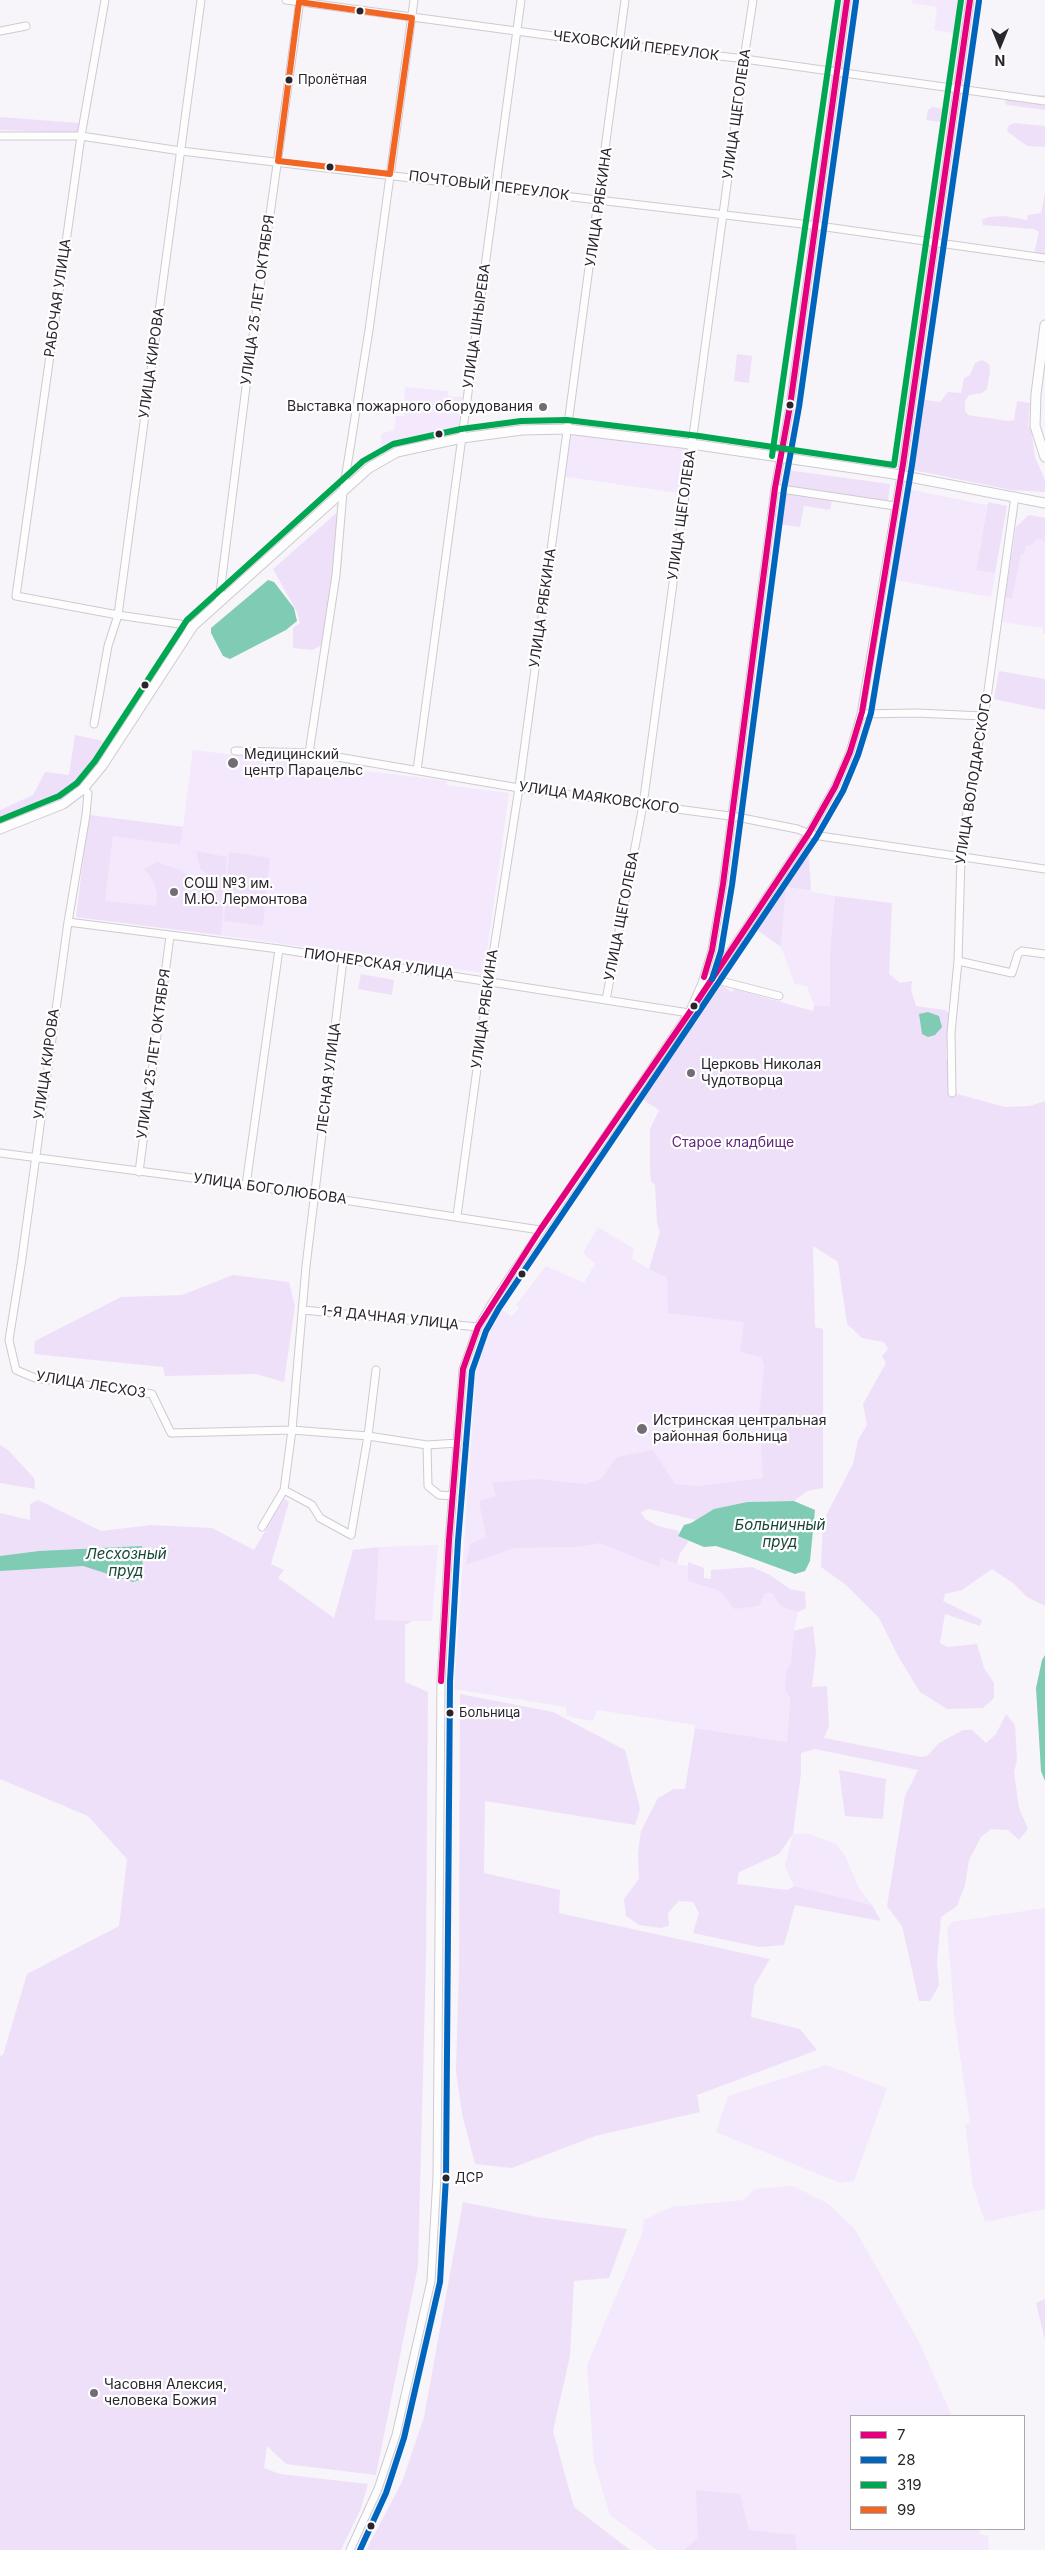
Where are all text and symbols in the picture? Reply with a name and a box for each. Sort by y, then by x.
unlabelled marker [355,6,365,16]
north arrow [975,20,1025,70]
street label: ЧЕХОВСКИЙ ПЕРЕУЛОК [552,27,720,65]
street label: УЛИЦА ЩЕГОЛЕВА [720,48,754,180]
text: N [995,52,1005,69]
place label: Пролётная [298,72,367,88]
marker: Пролётная [284,75,294,85]
street label: УЛИЦА РЯБКИНА [582,146,616,268]
unlabelled marker [325,162,335,172]
street label: ПОЧТОВЫЙ ПЕРЕУЛОК [408,168,570,204]
street label: УЛИЦА 25 ЛЕТ ОКТЯБРЯ [238,214,278,386]
street label: РАБОЧАЯ УЛИЦА [41,238,75,358]
street label: УЛИЦА ШНЫРЕВА [460,263,494,389]
street label: УЛИЦА КИРОВА [136,306,168,420]
place label: Выставка пожарного оборудования [287,399,533,415]
unlabelled marker [785,400,795,410]
marker: Выставка пожарного оборудования [537,401,549,413]
unlabelled marker [434,429,444,439]
street label: УЛИЦА ЩЕГОЛЕВА [665,449,699,581]
street label: УЛИЦА РЯБКИНА [526,547,560,669]
unlabelled marker [140,680,150,690]
street label: УЛИЦА ВОЛОДАРСКОГО [952,692,996,866]
place label: Медицинский центр Парацельс [244,747,363,780]
marker: Медицинский центр Парацельс [226,756,240,770]
street label: УЛИЦА МАЯКОВСКОГО [518,778,680,818]
street label: УЛИЦА ЩЕГОЛЕВА [601,850,643,982]
place label: СОШ №3 им. М.Ю. Лермонтова [184,876,307,909]
marker: СОШ №3 им. М.Ю. Лермонтова [168,886,180,898]
street label: ПИОНЕРСКАЯ УЛИЦА [303,945,455,983]
street label: УЛИЦА РЯБКИНА [468,948,502,1070]
street label: УЛИЦА 25 ЛЕТ ОКТЯБРЯ [134,968,174,1140]
unlabelled marker [689,1001,699,1011]
street label: УЛИЦА КИРОВА [31,1007,63,1121]
street label: ЛЕСНАЯ УЛИЦА [314,1022,344,1134]
place label: Церковь Николая Чудотворца [701,1057,821,1090]
marker: Церковь Николая Чудотворца [685,1067,697,1079]
park label: Старое кладбище [672,1135,794,1151]
street label: УЛИЦА БОГОЛЮБОВА [192,1170,348,1208]
unlabelled marker [517,1269,527,1279]
street label: 1-Я ДАЧНАЯ УЛИЦА [320,1302,460,1334]
street label: УЛИЦА ЛЕСХОЗ [35,1368,147,1402]
place label: Истринская центральная районная больница [653,1413,826,1445]
marker: Истринская центральная районная больница [635,1422,649,1436]
water label: Больничный пруд [735,1516,825,1551]
water label: Лесхозный пруд [85,1545,167,1580]
place label: Больница [459,1705,520,1721]
marker: Больница [445,1708,455,1718]
place label: ДСР [455,2170,483,2186]
marker: ДСР [441,2173,451,2183]
place label: Часовня Алексия, человека Божия [104,2377,227,2410]
marker: Часовня Алексия, человека Божия [88,2387,100,2399]
legend [850,2415,1025,2530]
text: 7 [897,2425,906,2444]
text: 28 [897,2450,915,2469]
text: 319 [897,2475,922,2494]
text: 99 [897,2500,916,2519]
unlabelled marker [366,2521,376,2531]

